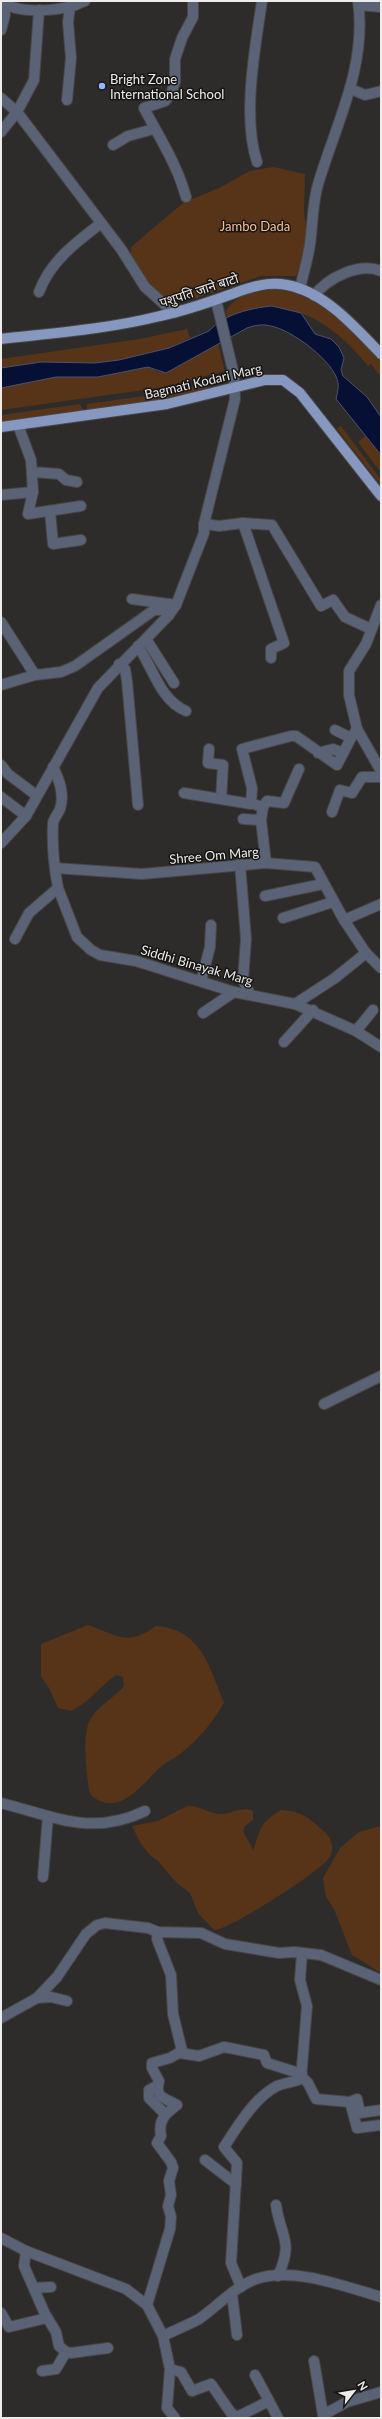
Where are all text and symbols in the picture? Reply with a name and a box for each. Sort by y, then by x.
place label: Bright Zone International School [110,71,224,102]
marker: Bright Zone International School [97,81,107,91]
park label: Jambo Dada [220,218,290,234]
street label: पशुपति जाने बाटो [158,270,241,311]
street label: Bagmati Kodari Marg [143,360,263,402]
street label: Shree Om Marg [169,843,260,867]
street label: Siddhi Binayak Marg [139,941,255,989]
north arrow [334,2371,374,2411]
text: N [355,2379,371,2393]

